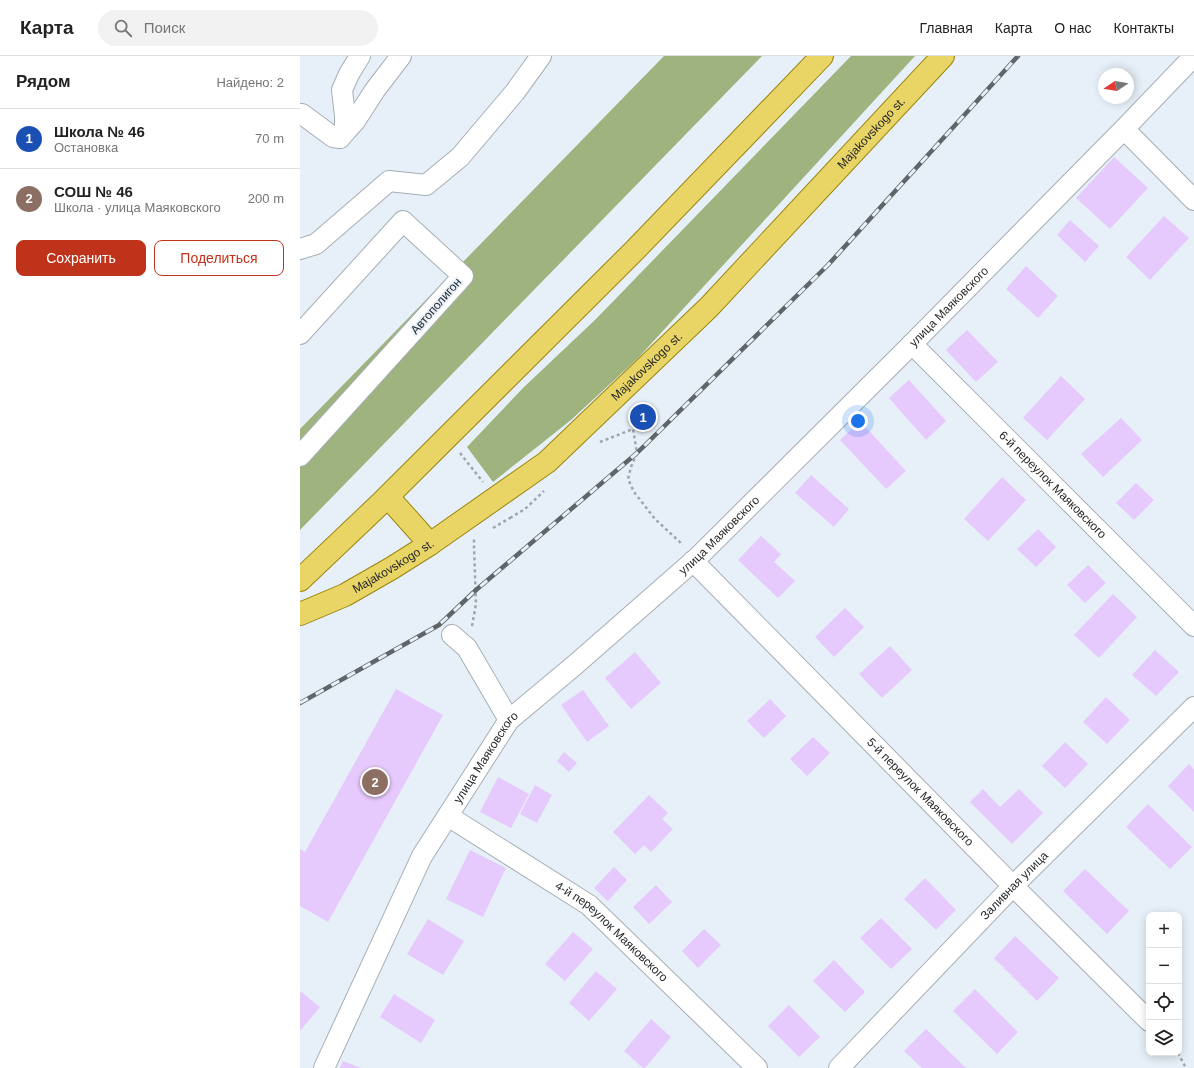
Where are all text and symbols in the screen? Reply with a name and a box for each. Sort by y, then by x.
search box [98,10,378,46]
text: Карта [20,17,74,38]
icon: search [112,17,134,39]
text: Поиск [144,19,185,36]
text: Главная [919,20,973,36]
text: Карта [995,20,1032,36]
text: О нас [1054,20,1092,36]
text: Контакты [1114,20,1174,36]
north arrow [1098,68,1134,104]
text: Рядом [16,72,71,91]
text: Найдено: 2 [216,75,284,90]
street label: Majakovskogo st. [834,94,908,172]
text: Школа № 46 [54,123,145,140]
text: 1 [25,131,33,146]
text: 70 m [255,131,284,146]
text: Остановка [54,140,118,155]
text: СОШ № 46 [54,183,133,200]
text: 2 [25,191,33,206]
text: 200 m [248,191,284,206]
text: Школа · улица Маяковского [54,200,221,215]
button: Сохранить [16,240,146,276]
button: Поделиться [154,240,284,276]
street label: улица Маяковского [906,263,992,350]
street label: Автополигон [408,275,464,337]
street label: Majakovskogo st. [608,329,685,404]
pin: 1 [630,402,656,432]
your location [848,411,868,431]
street label: 6-й переулок Маяковского [996,428,1109,541]
street label: улица Маяковского [676,493,763,578]
street label: Majakovskogo st. [350,536,437,596]
street label: улица Маяковского [451,708,521,806]
street label: 5-й переулок Маяковского [864,735,977,849]
pin: 2 [362,767,388,797]
street label: Заливная улица [978,848,1051,923]
street label: 4-й переулок Маяковского [553,878,671,985]
map controls [1146,912,1182,1056]
button: + [1146,912,1182,948]
button: − [1146,948,1182,984]
button: locate [1146,984,1182,1020]
button: layers [1146,1020,1182,1056]

